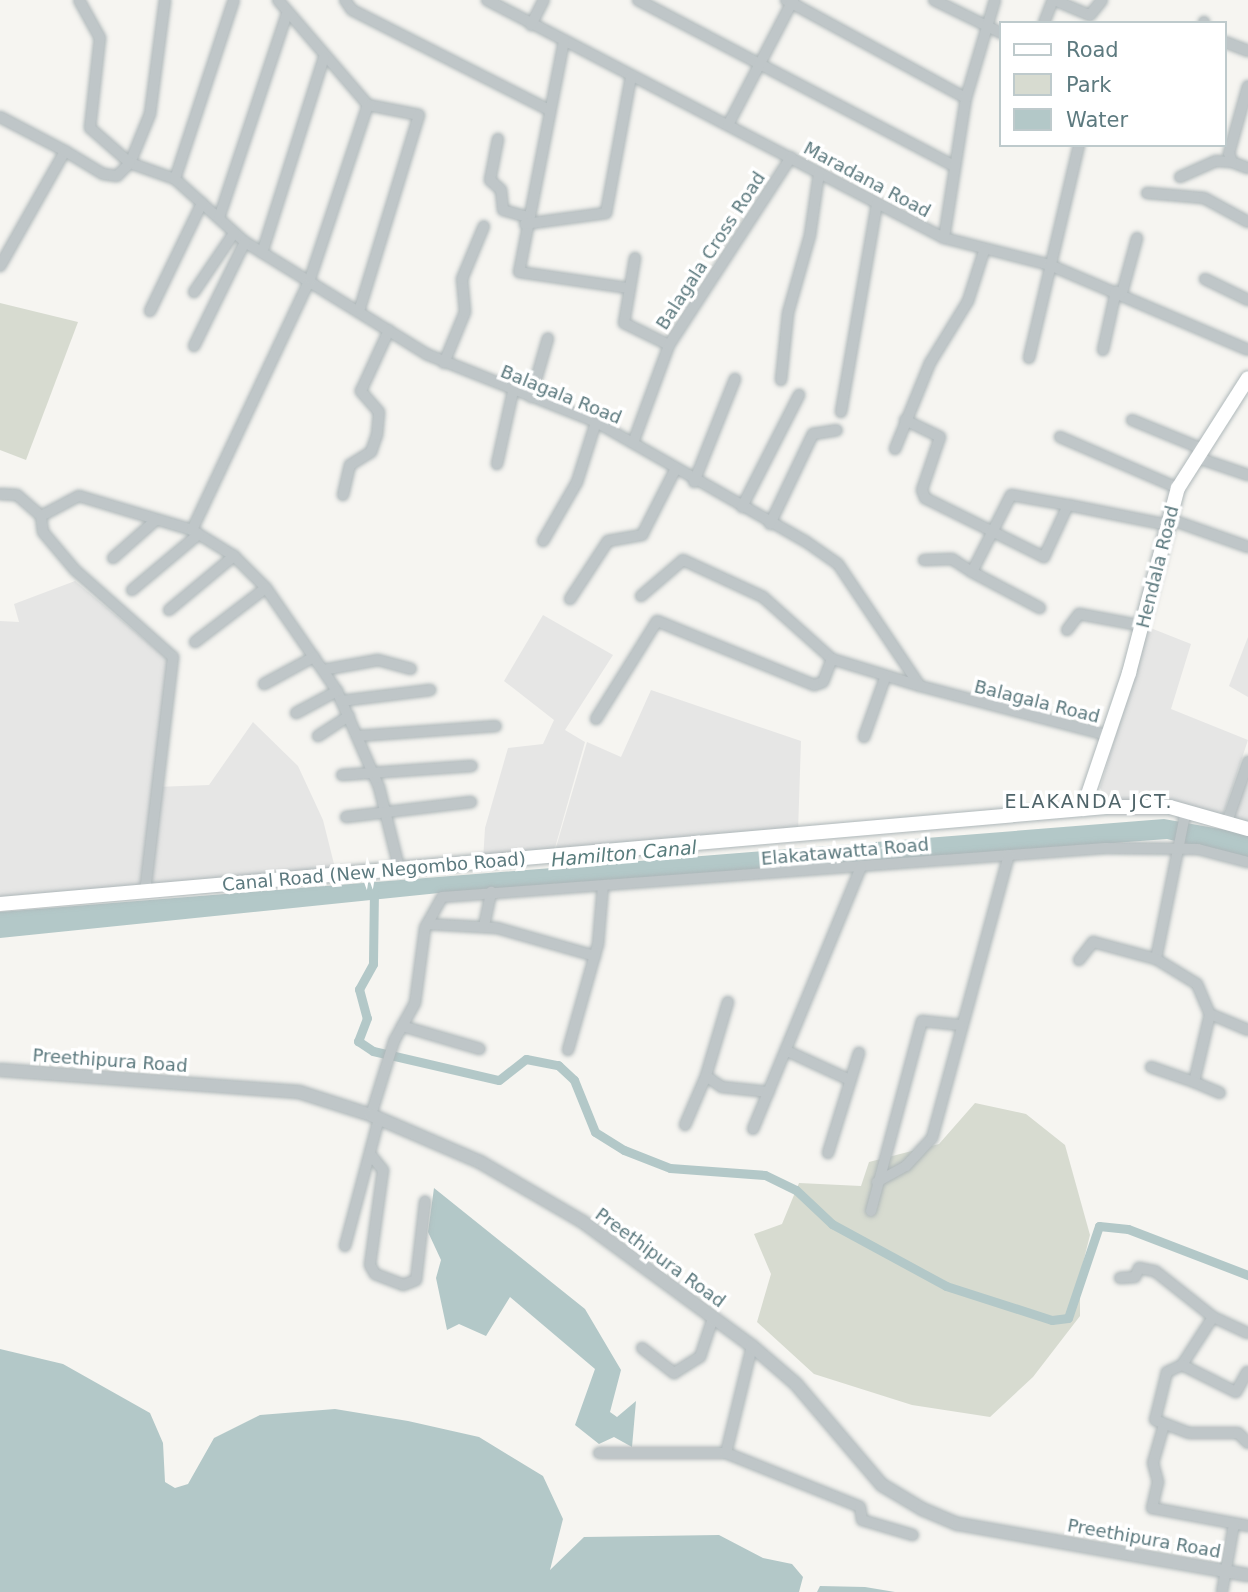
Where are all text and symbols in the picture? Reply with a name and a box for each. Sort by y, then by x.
legend [1000,21,1227,147]
text: Road [1066,38,1119,62]
text: Park [1066,73,1111,97]
text: Water [1066,108,1128,132]
street label: Maradana Road [800,137,934,223]
street label: Balagala Cross Road [652,168,770,334]
street label: Balagala Road [497,361,625,429]
street label: Hendala Road [1132,504,1184,630]
street label: Balagala Road [972,676,1102,728]
district label: ELAKANDA JCT. [1006,791,1172,813]
street label: Elakatawatta Road [760,834,930,870]
water label: Hamilton Canal [550,836,698,872]
street label: Canal Road (New Negombo Road) [221,848,527,896]
street label: Preethipura Road [32,1045,188,1077]
street label: Preethipura Road [591,1204,729,1312]
street label: Preethipura Road [1066,1515,1222,1563]

